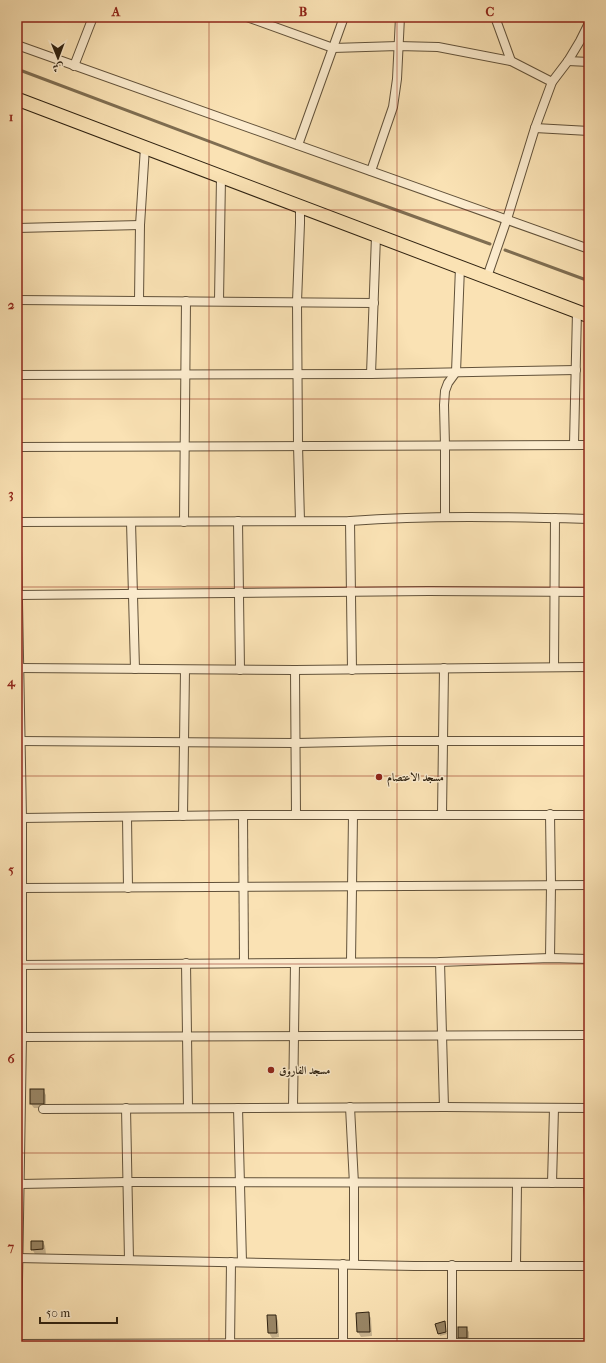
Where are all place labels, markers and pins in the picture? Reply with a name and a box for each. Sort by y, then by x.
place label: مسجد الاعتصام [387,771,444,787]
marker: مسجد الاعتصام [374,772,384,782]
place label: مسجد الفاروق [279,1064,330,1078]
marker: مسجد الفاروق [266,1065,276,1075]

